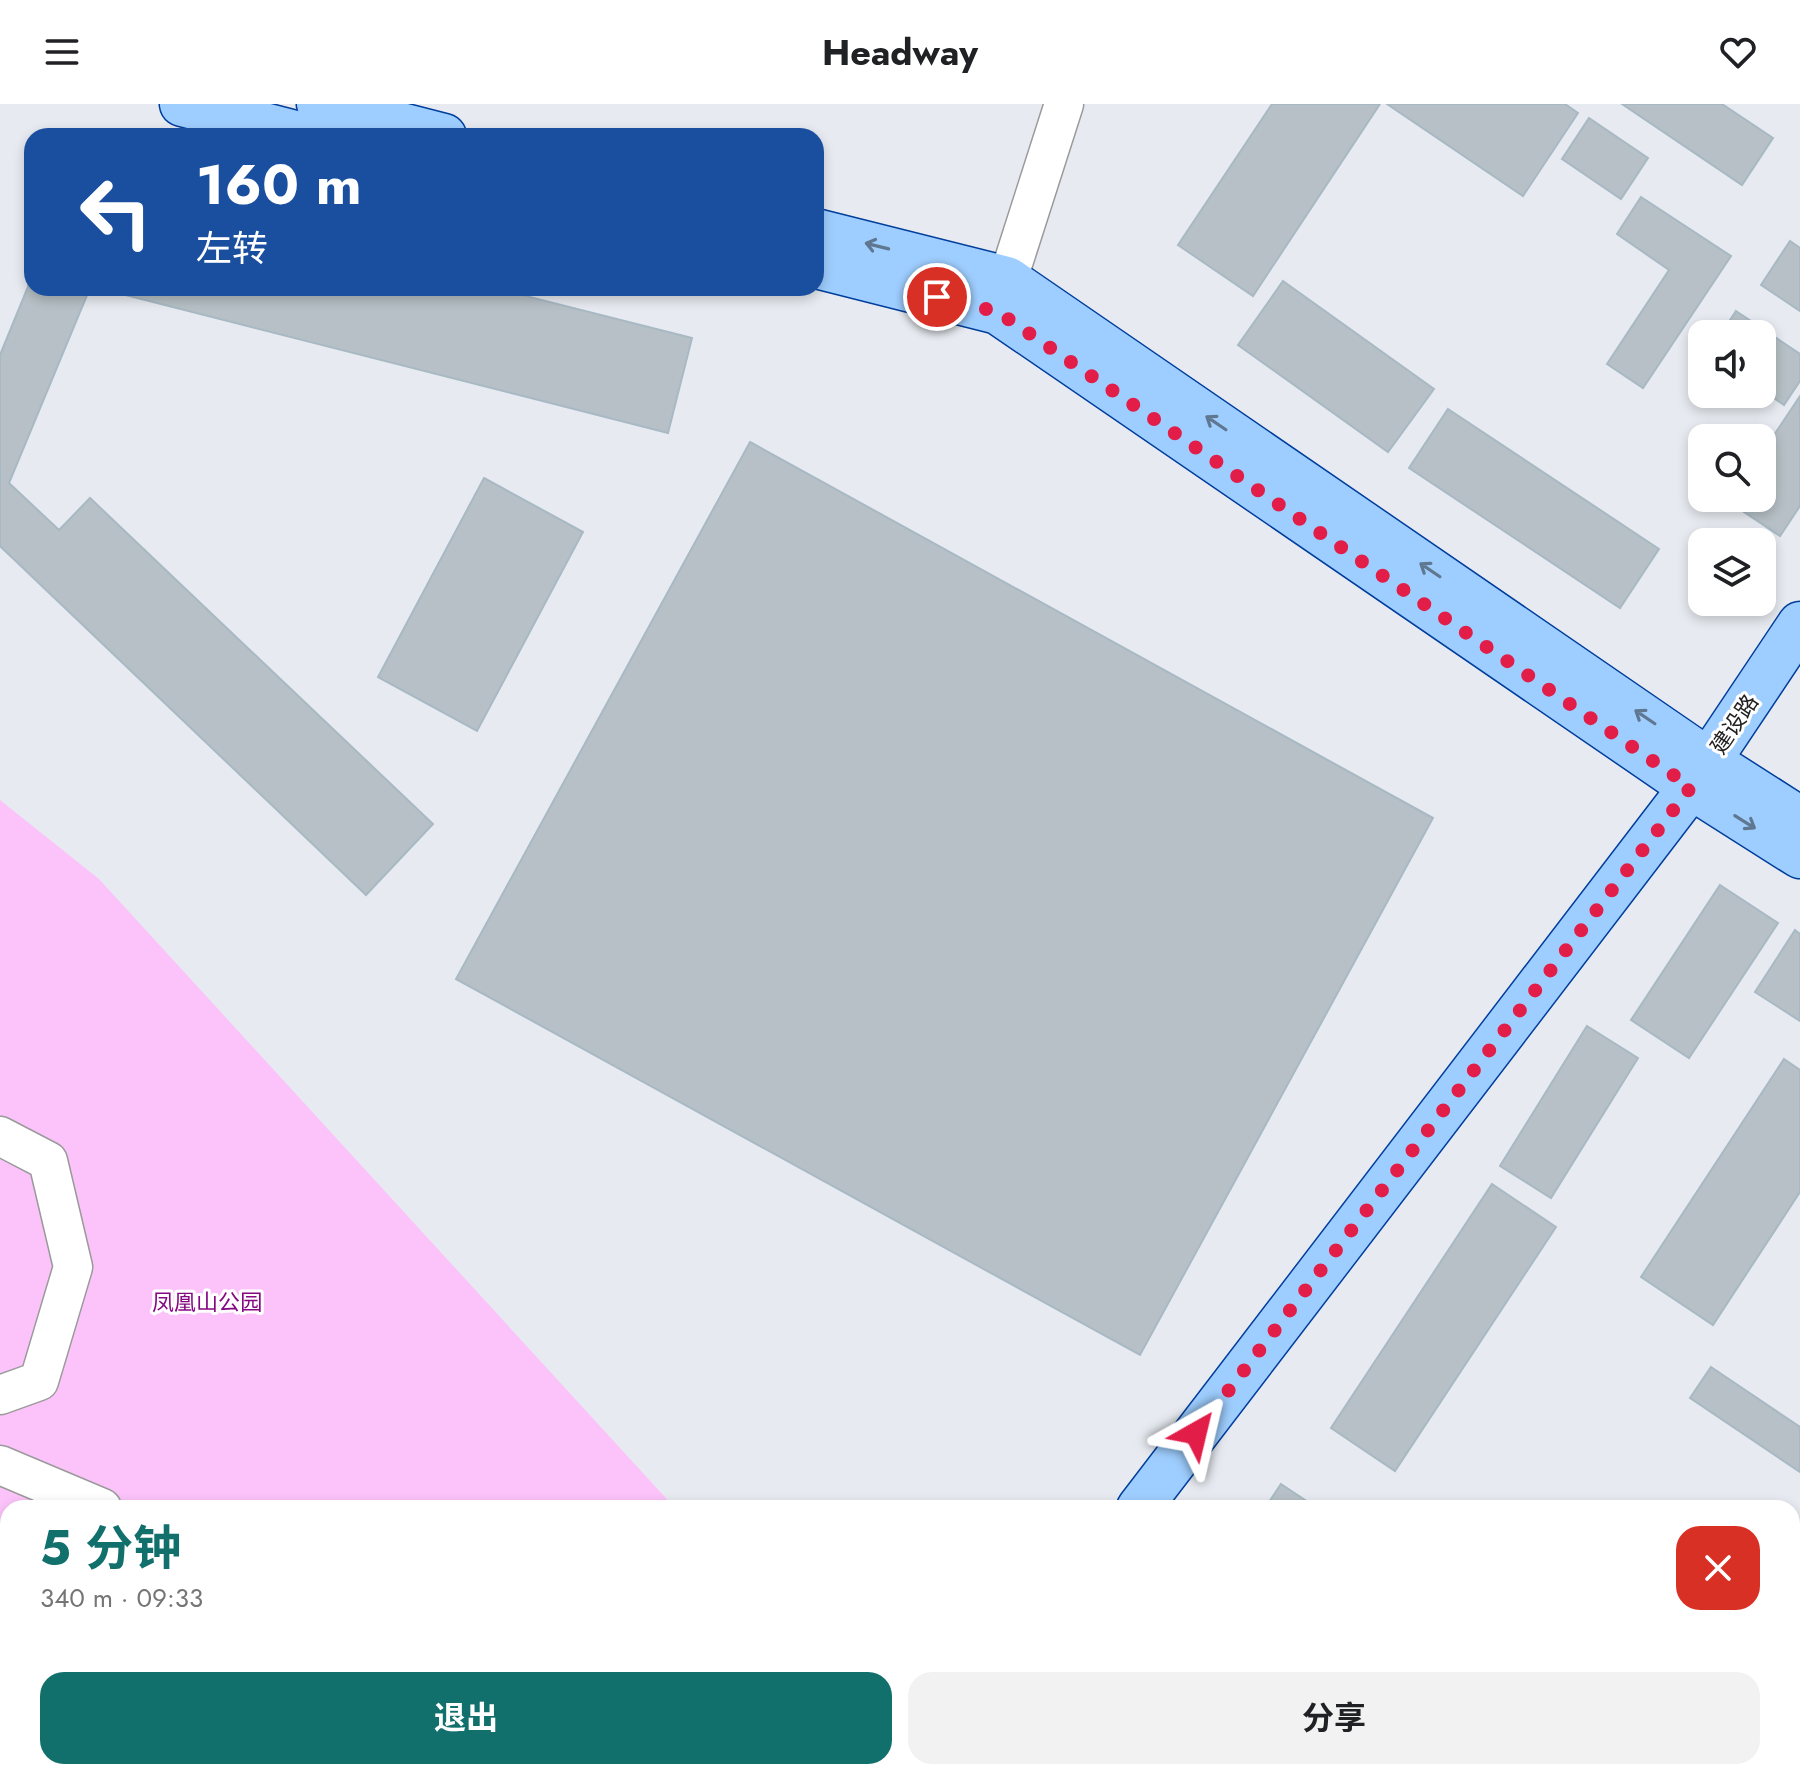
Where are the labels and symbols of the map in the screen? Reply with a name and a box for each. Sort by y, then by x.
one-way arrow [864,238,890,253]
pin [903,263,971,331]
one-way arrow [1205,415,1227,431]
one-way arrow [1420,562,1442,578]
street label: 建设路 [1702,688,1766,760]
one-way arrow [1634,709,1656,725]
one-way arrow [1734,813,1756,830]
park label: 凤凰山公园 [152,1286,262,1318]
position arrow [1154,1391,1238,1475]

